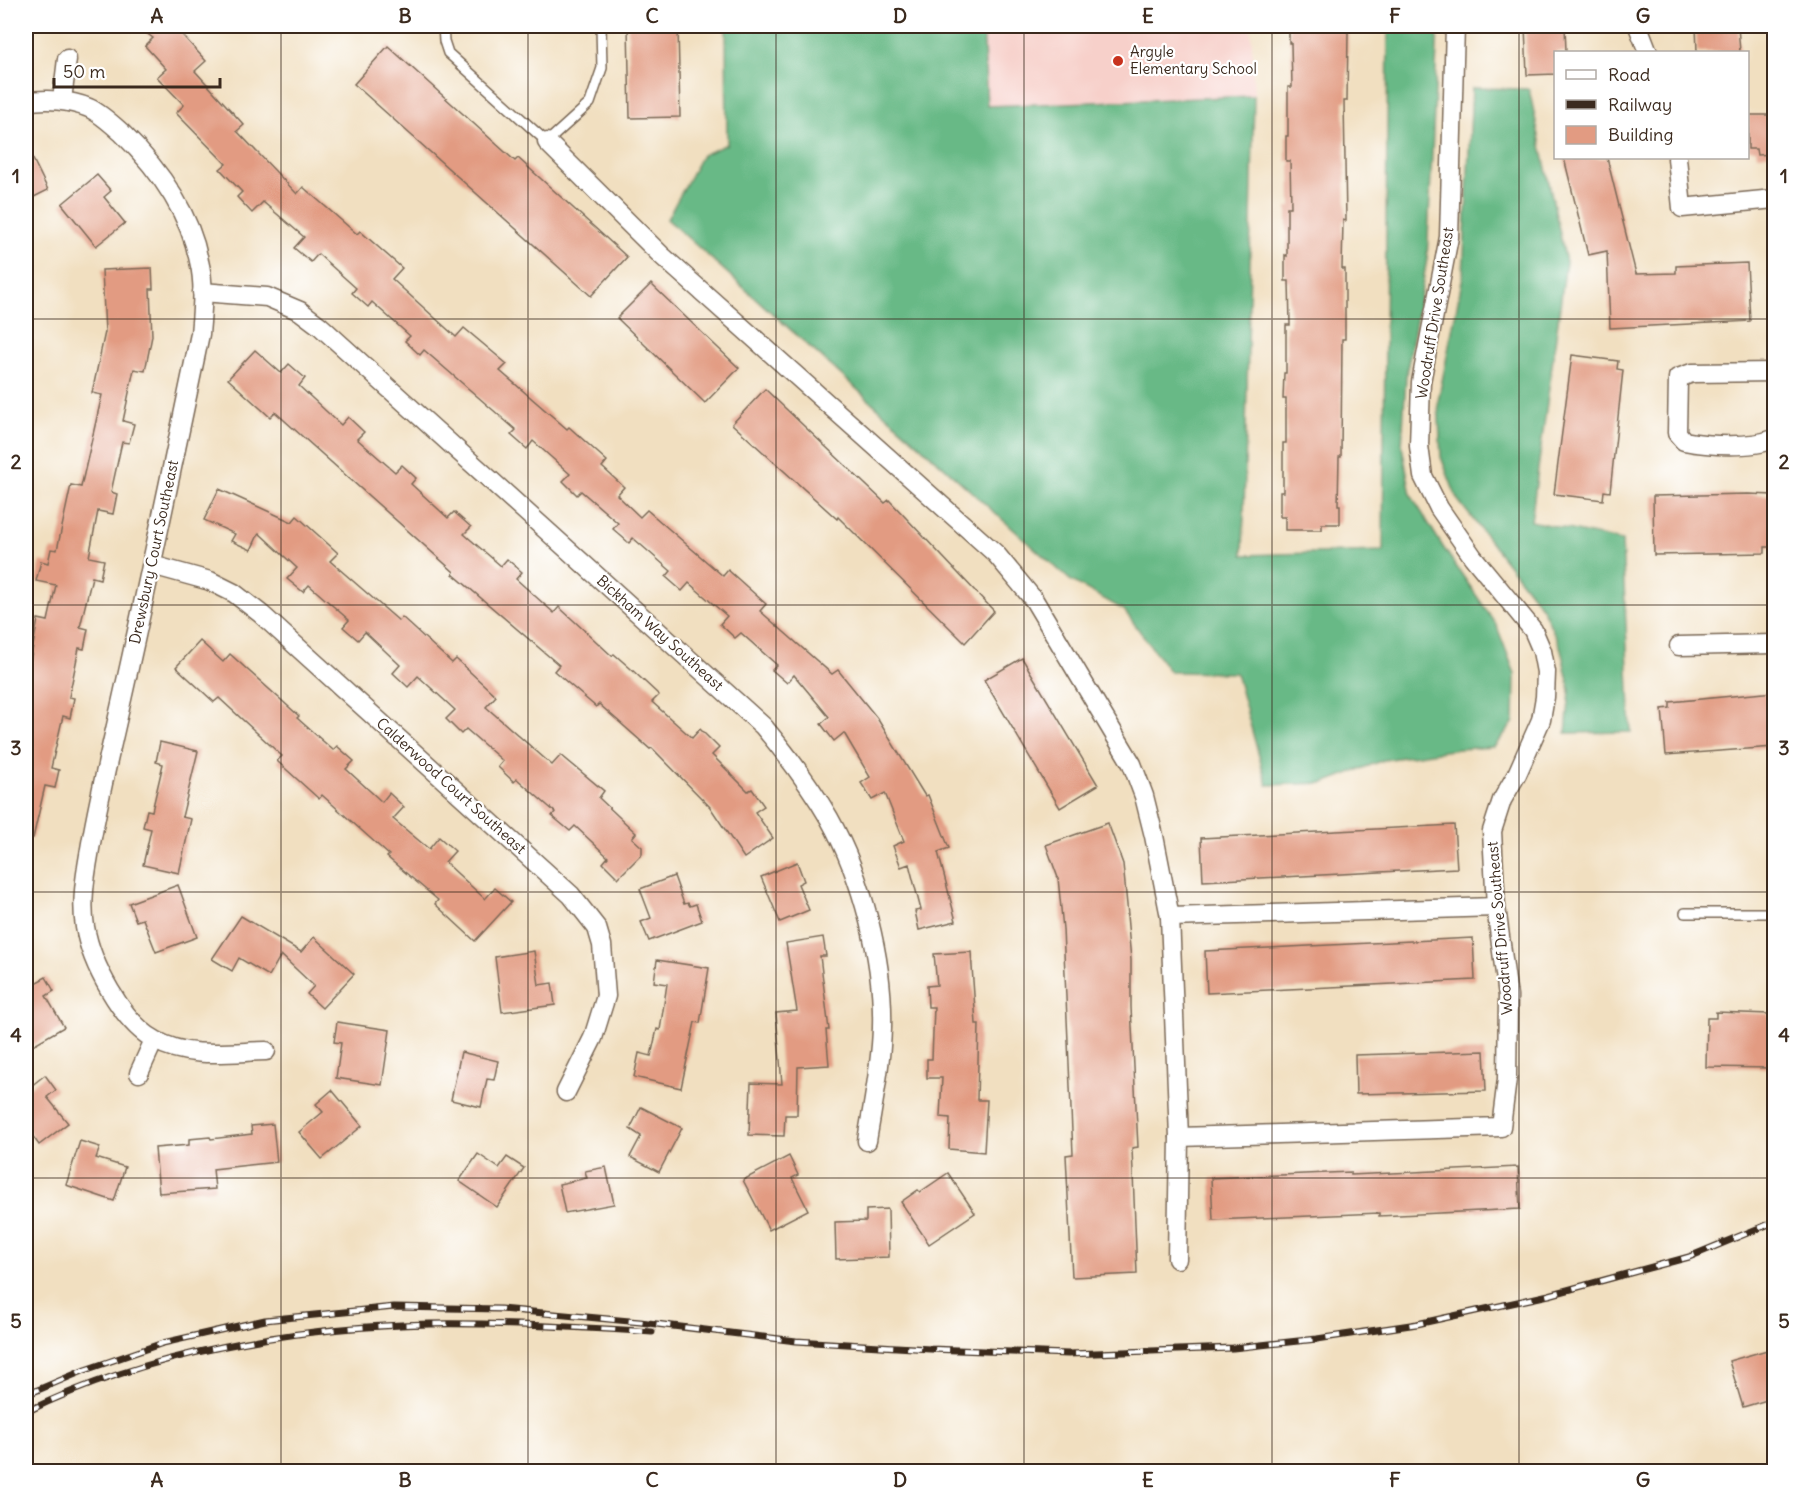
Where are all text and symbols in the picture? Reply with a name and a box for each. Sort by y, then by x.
text: A [151,3,164,28]
text: B [398,3,412,28]
text: C [645,3,659,28]
text: D [893,3,907,28]
text: E [1142,3,1154,28]
text: F [1389,3,1401,28]
text: G [1636,3,1650,28]
place label: Argyle Elementary School [1130,42,1257,78]
scale bar [54,51,220,89]
legend [1554,51,1749,159]
marker: Argyle Elementary School [1111,54,1125,68]
text: 50 m [63,60,105,83]
text: Road [1608,63,1651,86]
text: Railway [1608,93,1672,116]
text: Building [1608,123,1673,146]
text: 1 [12,163,20,188]
text: 1 [1780,163,1788,188]
street label: Woodruff Drive Southeast [1412,226,1457,400]
text: 2 [11,449,22,474]
text: 2 [1779,449,1790,474]
street label: Drewsbury Court Southeast [125,458,182,646]
street label: Bickham Way Southeast [593,571,728,695]
street label: Calderwood Court Southeast [372,713,530,858]
text: 3 [10,735,22,760]
text: 3 [1778,735,1790,760]
street label: Woodruff Drive Southeast [1482,841,1517,1015]
text: 4 [10,1022,22,1047]
text: 4 [1778,1022,1790,1047]
text: 5 [10,1308,22,1333]
text: 5 [1778,1308,1790,1333]
text: A [151,1467,164,1492]
text: B [398,1467,412,1492]
text: C [645,1467,659,1492]
text: D [893,1467,907,1492]
text: E [1142,1467,1154,1492]
text: F [1389,1467,1401,1492]
text: G [1636,1467,1650,1492]

